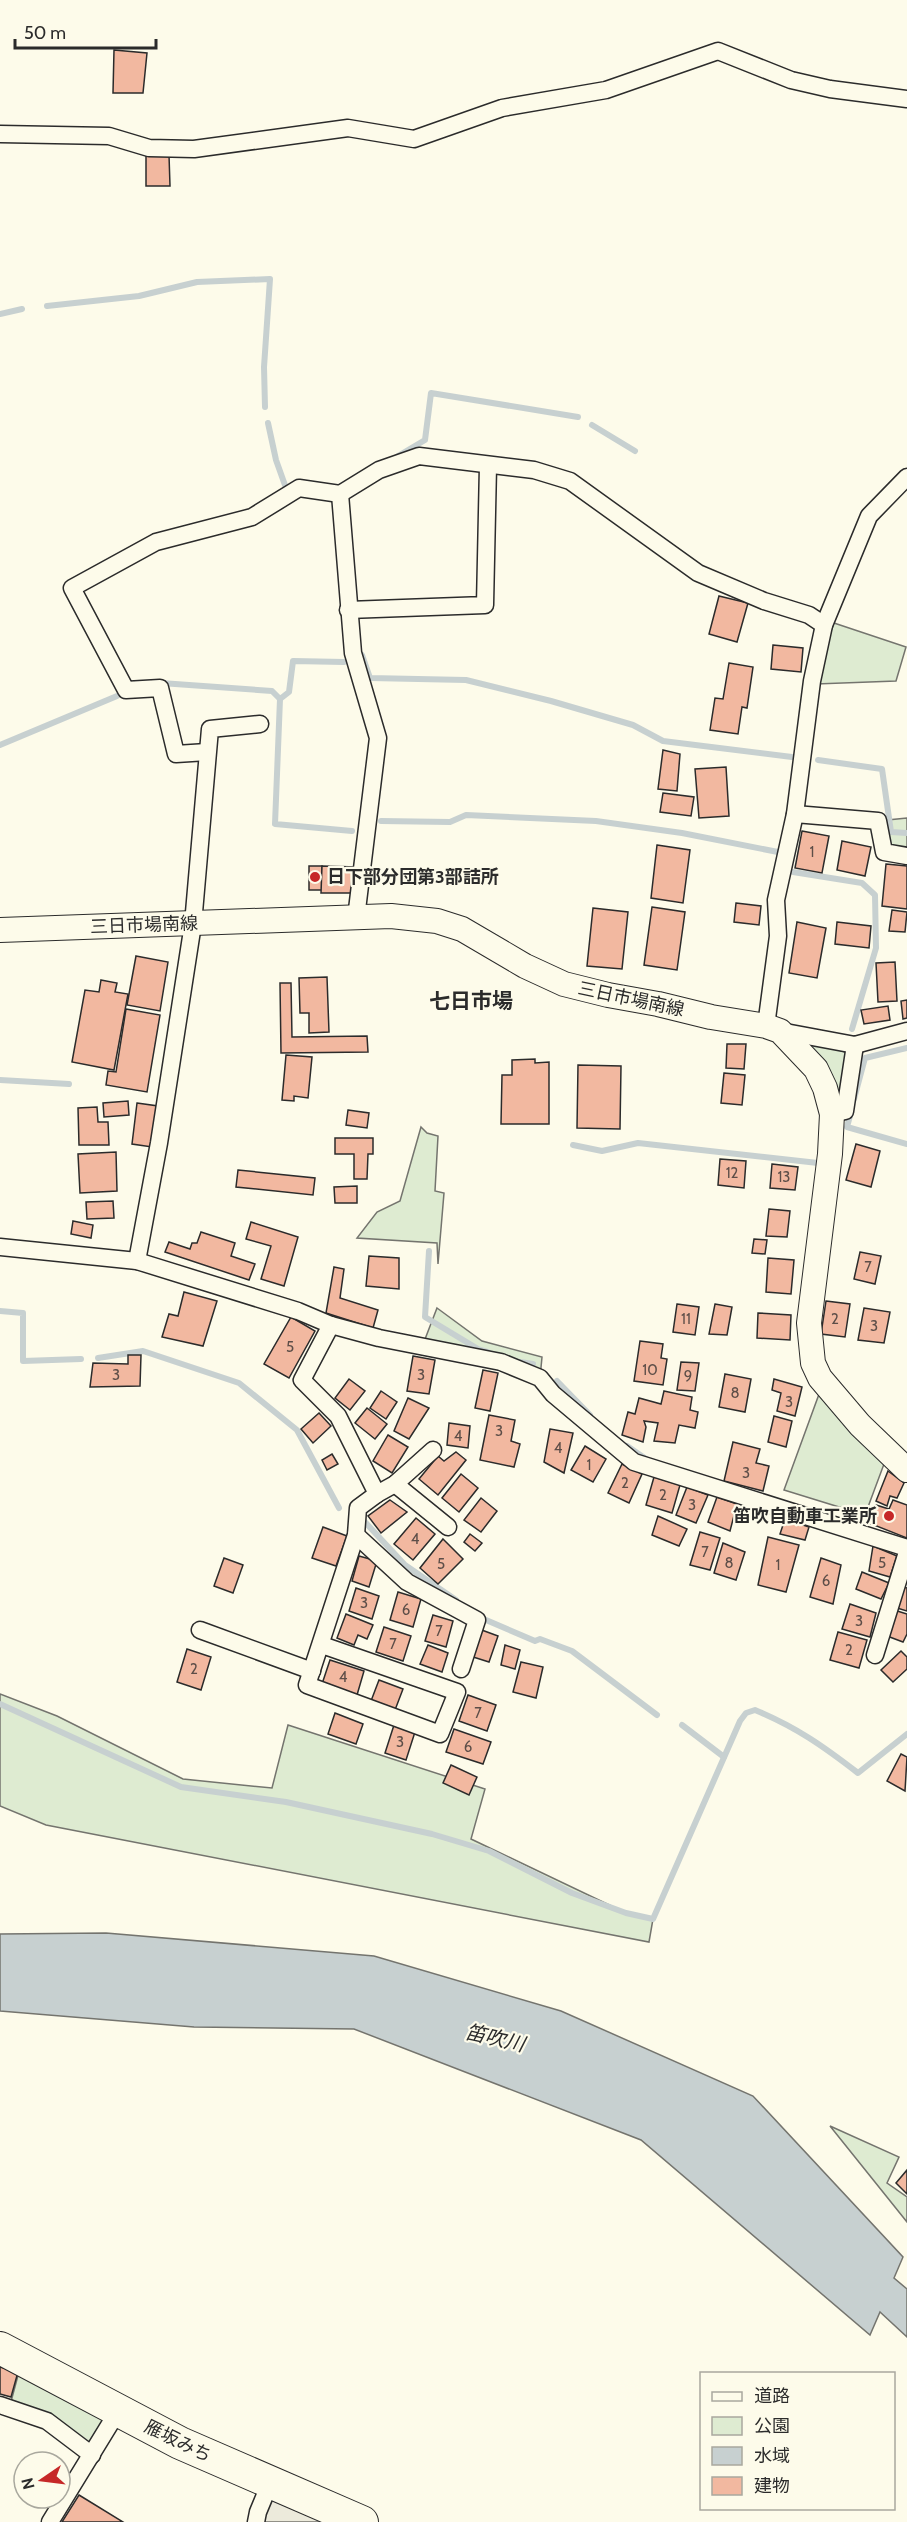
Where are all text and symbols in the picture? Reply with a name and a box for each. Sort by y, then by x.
scale bar [15,12,156,50]
text: 50 m [24,22,66,44]
house number: 1 [810,843,814,861]
place label: 日下部分団第3部詰所 [327,866,499,888]
marker: 日下部分団第3部詰所 [308,870,322,884]
street label: 三日市場南線 [90,912,198,938]
street label: 三日市場南線 [576,977,686,1021]
district label: 七日市場 [429,988,513,1013]
house number: 12 [726,1164,739,1182]
house number: 13 [777,1168,791,1186]
house number: 7 [864,1258,872,1276]
house number: 11 [681,1310,691,1328]
house number: 2 [831,1310,839,1328]
house number: 3 [870,1317,878,1335]
house number: 5 [286,1338,294,1356]
house number: 10 [642,1361,658,1379]
house number: 3 [112,1366,120,1384]
house number: 3 [417,1366,425,1384]
house number: 9 [684,1367,692,1385]
house number: 8 [730,1384,740,1402]
house number: 3 [785,1393,793,1411]
house number: 3 [495,1422,503,1440]
house number: 4 [454,1427,463,1445]
house number: 4 [554,1439,563,1457]
house number: 1 [587,1456,591,1474]
house number: 3 [742,1464,750,1482]
house number: 2 [621,1474,629,1492]
house number: 2 [659,1486,667,1504]
house number: 3 [688,1496,696,1514]
place label: 笛吹自動車工業所 [733,1505,877,1527]
marker: 笛吹自動車工業所 [882,1509,896,1523]
house number: 4 [411,1530,420,1548]
house number: 7 [701,1543,709,1561]
house number: 8 [724,1554,734,1572]
house number: 5 [878,1554,886,1572]
house number: 5 [437,1555,445,1573]
house number: 1 [776,1556,780,1574]
house number: 6 [822,1572,830,1590]
house number: 3 [360,1594,368,1612]
house number: 6 [402,1601,410,1619]
house number: 3 [855,1612,863,1630]
house number: 7 [435,1622,443,1640]
house number: 7 [389,1635,397,1653]
house number: 2 [845,1641,853,1659]
house number: 2 [190,1660,198,1678]
house number: 4 [339,1668,348,1686]
house number: 7 [474,1704,482,1722]
house number: 3 [396,1733,404,1751]
house number: 6 [464,1738,472,1756]
water label: 笛吹川 [463,2020,529,2057]
legend [700,2372,895,2510]
text: 道路 [754,2385,790,2407]
street label: 雁坂みち [141,2415,215,2467]
text: 公園 [754,2415,790,2437]
text: 水域 [754,2445,790,2467]
north arrow [12,2450,72,2510]
text: 建物 [754,2475,790,2497]
text: N [17,2476,39,2491]

